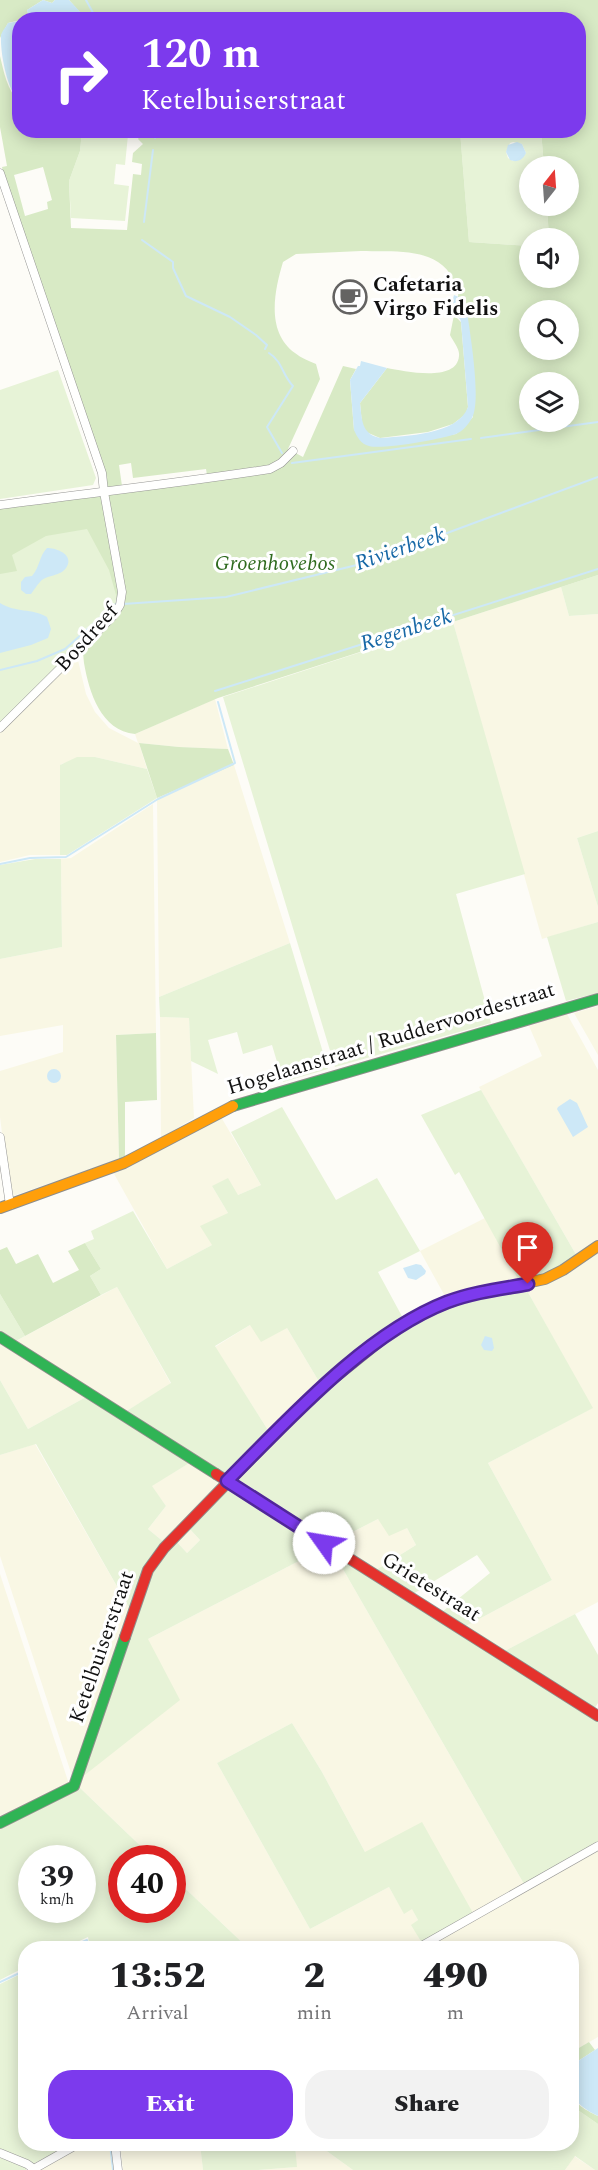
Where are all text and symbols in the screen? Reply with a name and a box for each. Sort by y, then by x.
text: 120 m [141,23,260,86]
icon: right [42,36,120,114]
text: Ketelbuiserstraat [141,80,346,122]
north arrow [519,156,579,216]
map controls [519,156,579,432]
button: sound [519,228,579,288]
place label: Cafetaria Virgo Fidelis [373,269,498,325]
cafe icon: Cafetaria Virgo Fidelis [332,279,368,315]
button: search [519,300,579,360]
button: layers [519,372,579,432]
water label: Rivierbeek [350,518,450,580]
park label: Groenhovebos [215,548,336,580]
street label: Bosdreef [48,595,128,679]
water label: Regenbeek [356,600,456,660]
street label: Hogelaanstraat / Ruddervoordestraat [223,974,559,1104]
pin [502,1222,553,1284]
icon: arrive [511,1231,544,1264]
position arrow [292,1511,356,1575]
street label: Grietestraat [375,1544,487,1630]
street label: Ketelbuiserstraat [61,1566,143,1728]
speed limit sign: 40 [108,1845,186,1923]
text: 39 [40,1854,74,1900]
text: km/h [40,1888,74,1911]
text: 13:52 [109,1949,206,2004]
text: 2 [304,1949,325,2004]
text: 490 [423,1949,488,2004]
text: Arrival [126,1998,189,2028]
text: min [297,1998,332,2028]
text: m [447,1998,464,2028]
button: Exit [48,2070,293,2139]
button: Share [305,2070,549,2139]

